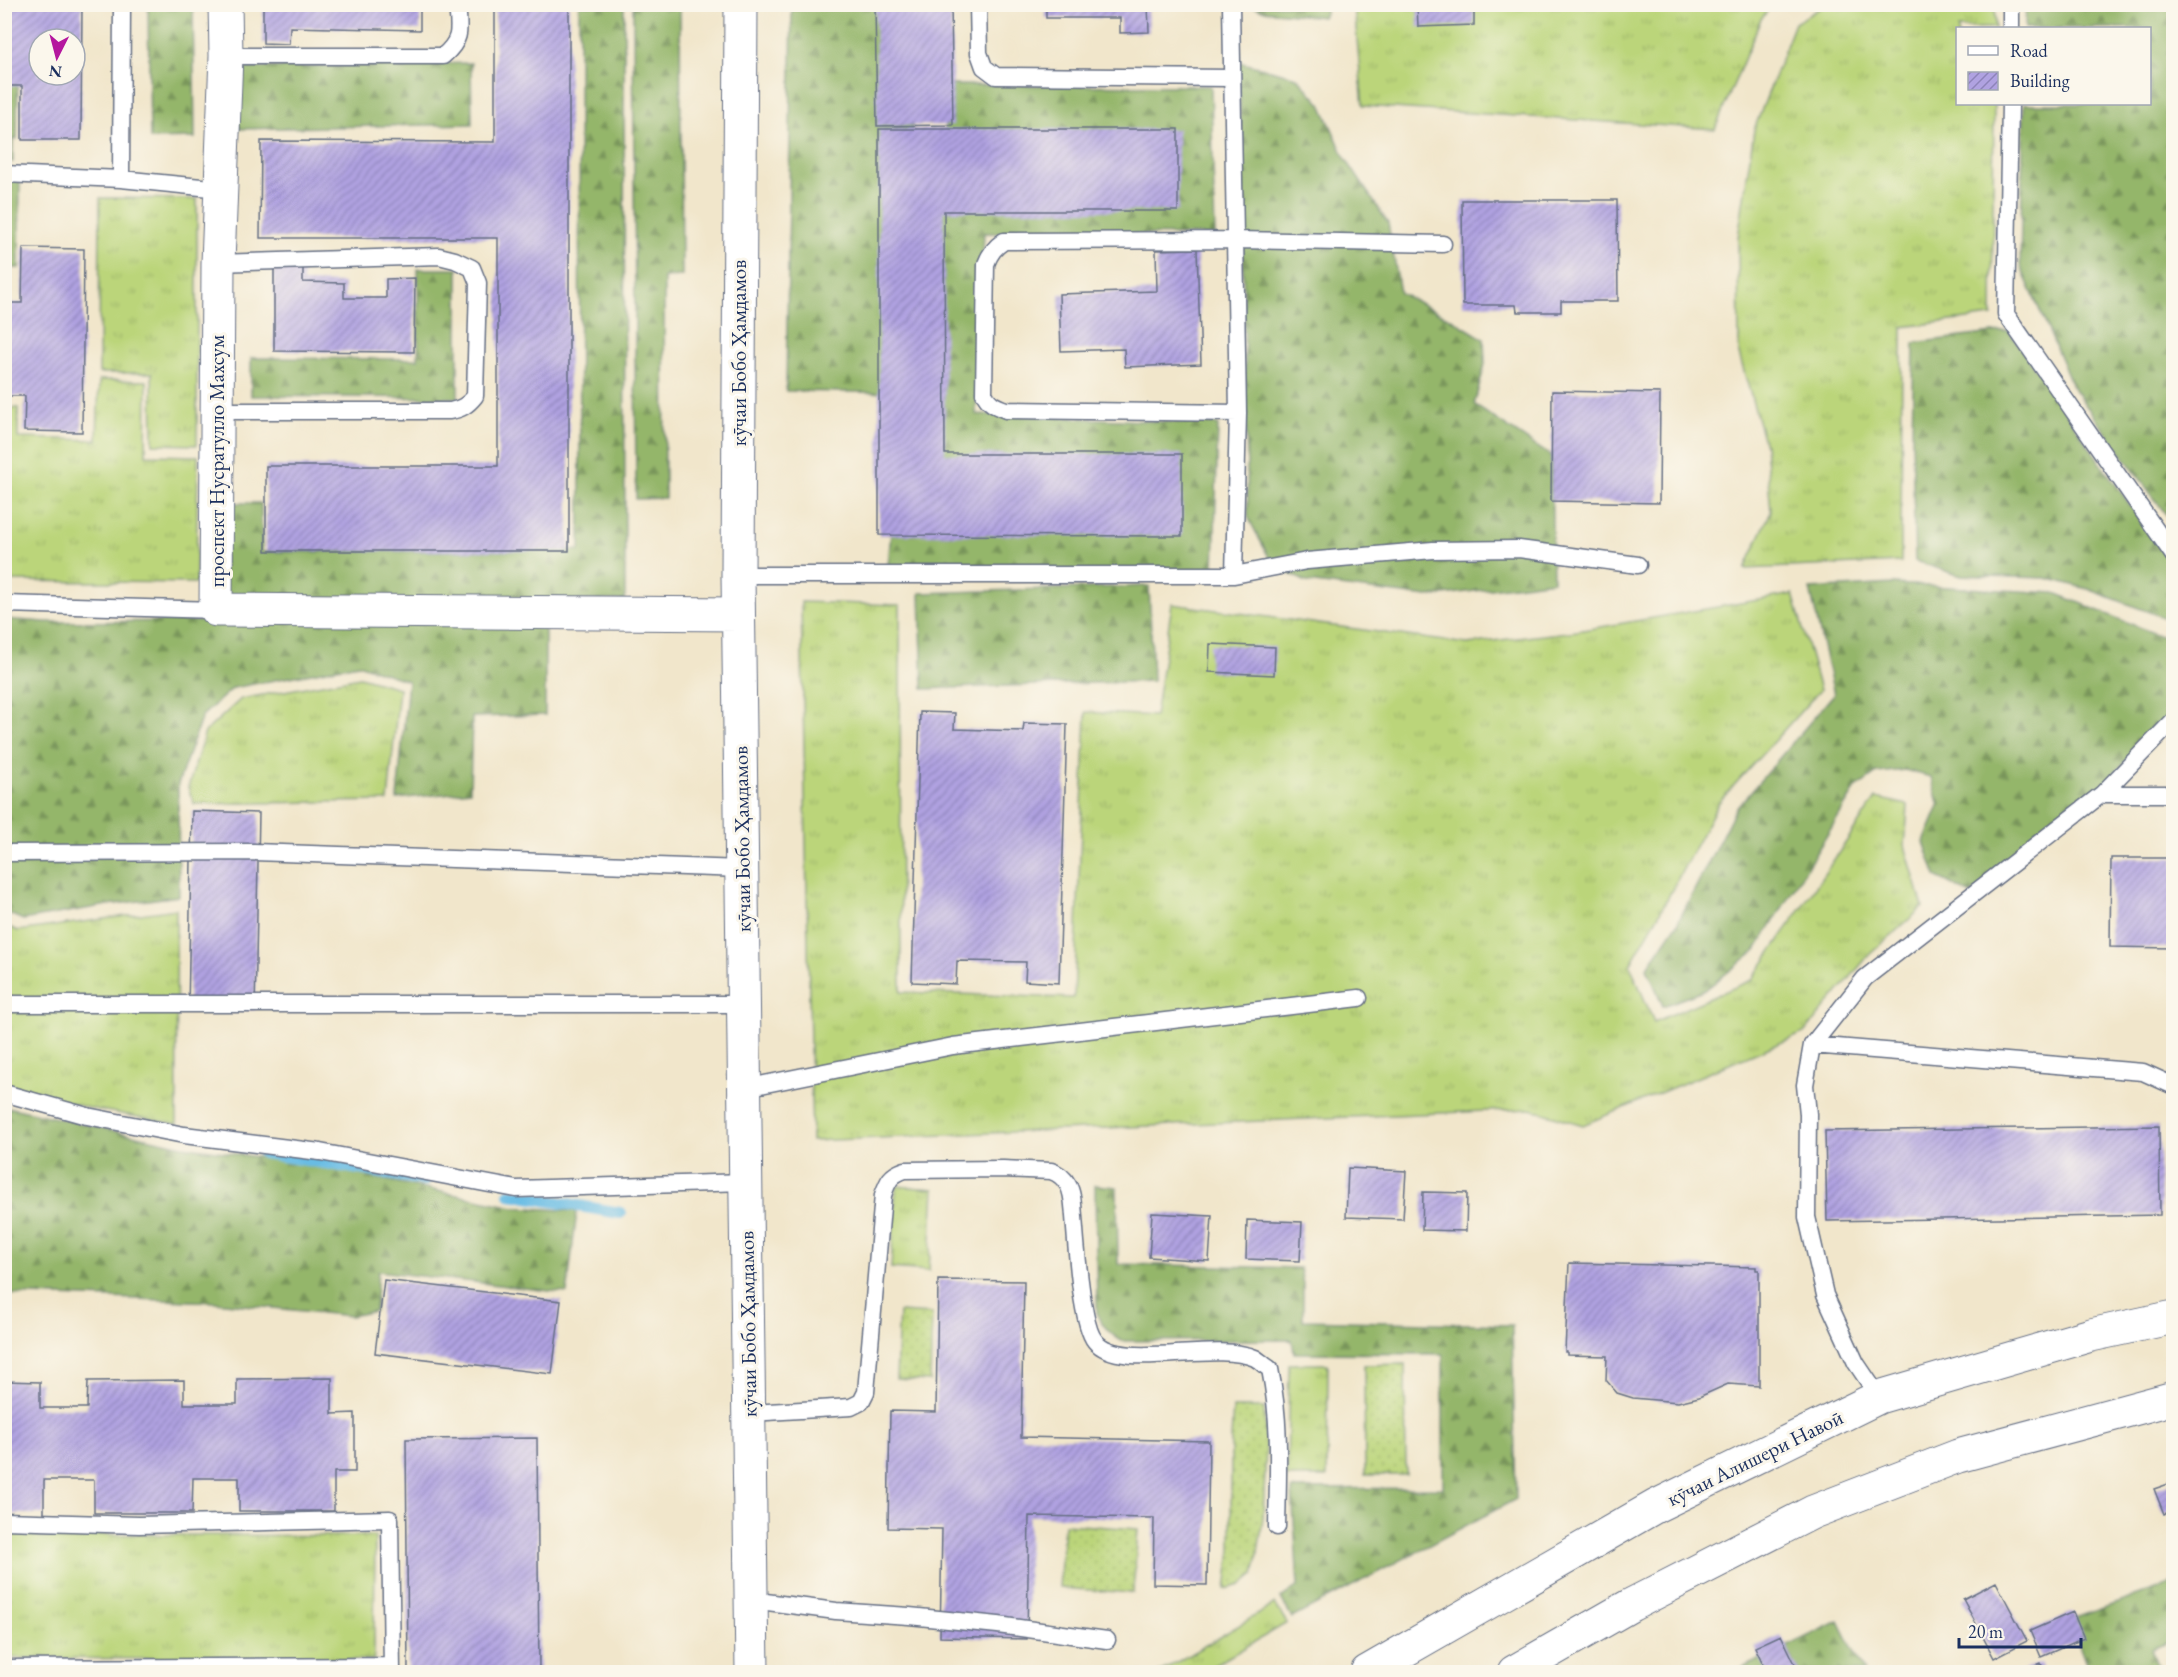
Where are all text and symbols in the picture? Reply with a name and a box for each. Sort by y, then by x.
north arrow [27,27,87,87]
legend [1956,27,2151,105]
text: Road [2010,39,2049,62]
text: N [48,60,63,83]
text: Building [2010,69,2070,92]
street label: кӯчаи Бобо Ҳамдамов [725,260,752,446]
street label: проспект Нусратулло Махсум [203,335,230,587]
street label: кӯчаи Бобо Ҳамдамов [726,746,757,932]
street label: кӯчаи Бобо Ҳамдамов [732,1231,763,1417]
street label: кӯчаи Алишери Навоӣ [1662,1403,1847,1512]
scale bar [1959,1611,2080,1649]
text: 20 m [1968,1620,2003,1643]

